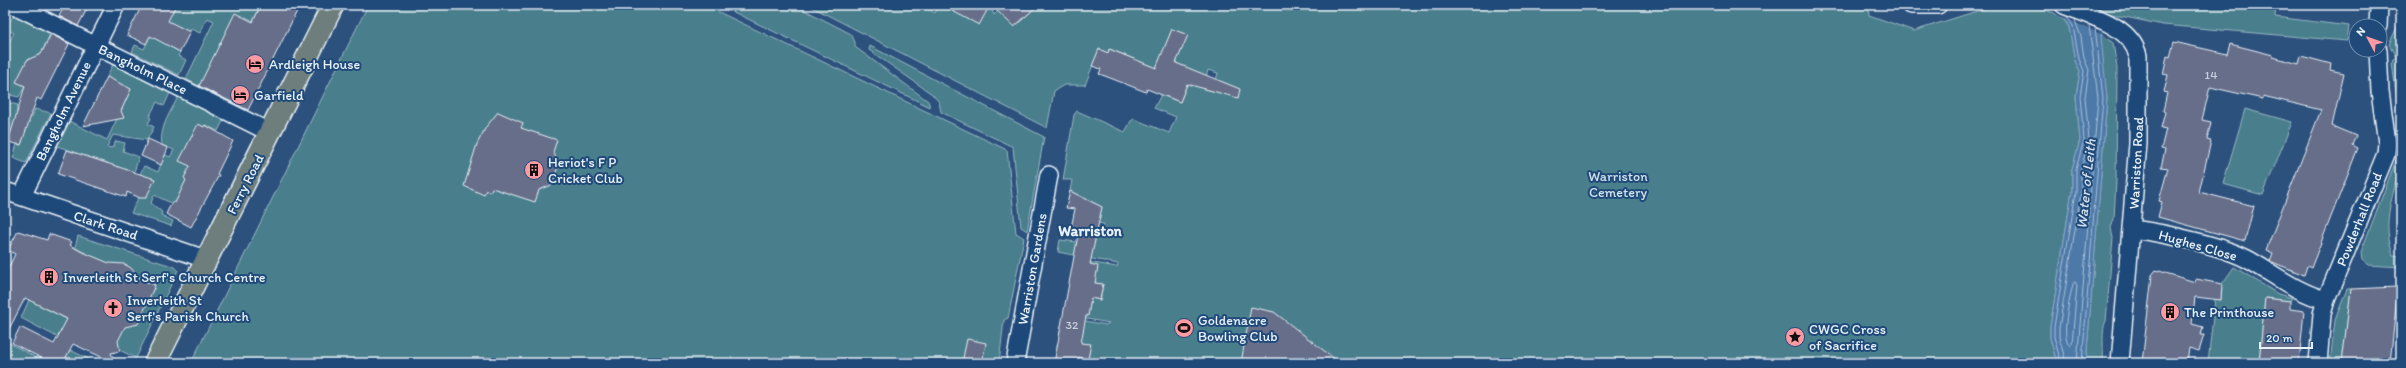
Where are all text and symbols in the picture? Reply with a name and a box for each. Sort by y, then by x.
north arrow [2348,18,2388,58]
text: N [2353,25,2368,39]
street label: Bangholm Place [96,41,190,98]
hotel icon: Ardleigh House [244,53,266,75]
place label: Ardleigh House [269,56,361,73]
street label: Bangholm Avenue [32,58,95,164]
house number: 14 [2205,68,2217,82]
hotel icon: Garfield [229,84,251,106]
place label: Garfield [254,87,304,104]
street label: Warriston Road [2126,116,2147,210]
water label: Water of Leith [2072,138,2100,230]
street label: Ferry Road [223,151,268,217]
place label: Heriot's F P Cricket Club [548,154,623,187]
building icon: Heriot's F P Cricket Club [523,159,545,181]
park label: Warriston Cemetery [1588,168,1648,201]
street label: Powderhall Road [2333,169,2386,269]
street label: Clark Road [71,207,140,244]
street label: Warriston Gardens [1014,212,1051,326]
district label: Warriston [1058,222,1123,240]
street label: Hughes Close [2157,226,2239,265]
building icon: Inverleith St Serf's Church Centre [38,266,60,288]
place label: Inverleith St Serf's Church Centre [63,269,266,286]
place label: Inverleith St Serf's Parish Church [127,292,249,325]
church icon: Inverleith St Serf's Parish Church [102,297,124,319]
building icon: The Printhouse [2159,301,2181,323]
place label: The Printhouse [2184,304,2275,321]
place label: Goldenacre Bowling Club [1198,312,1278,345]
sports icon: Goldenacre Bowling Club [1173,317,1195,339]
house number: 32 [1066,318,1079,332]
place label: CWGC Cross of Sacrifice [1809,321,1886,354]
scale bar [2260,324,2312,350]
place icon: CWGC Cross of Sacrifice [1784,326,1806,348]
text: 20 m [2266,331,2293,345]

